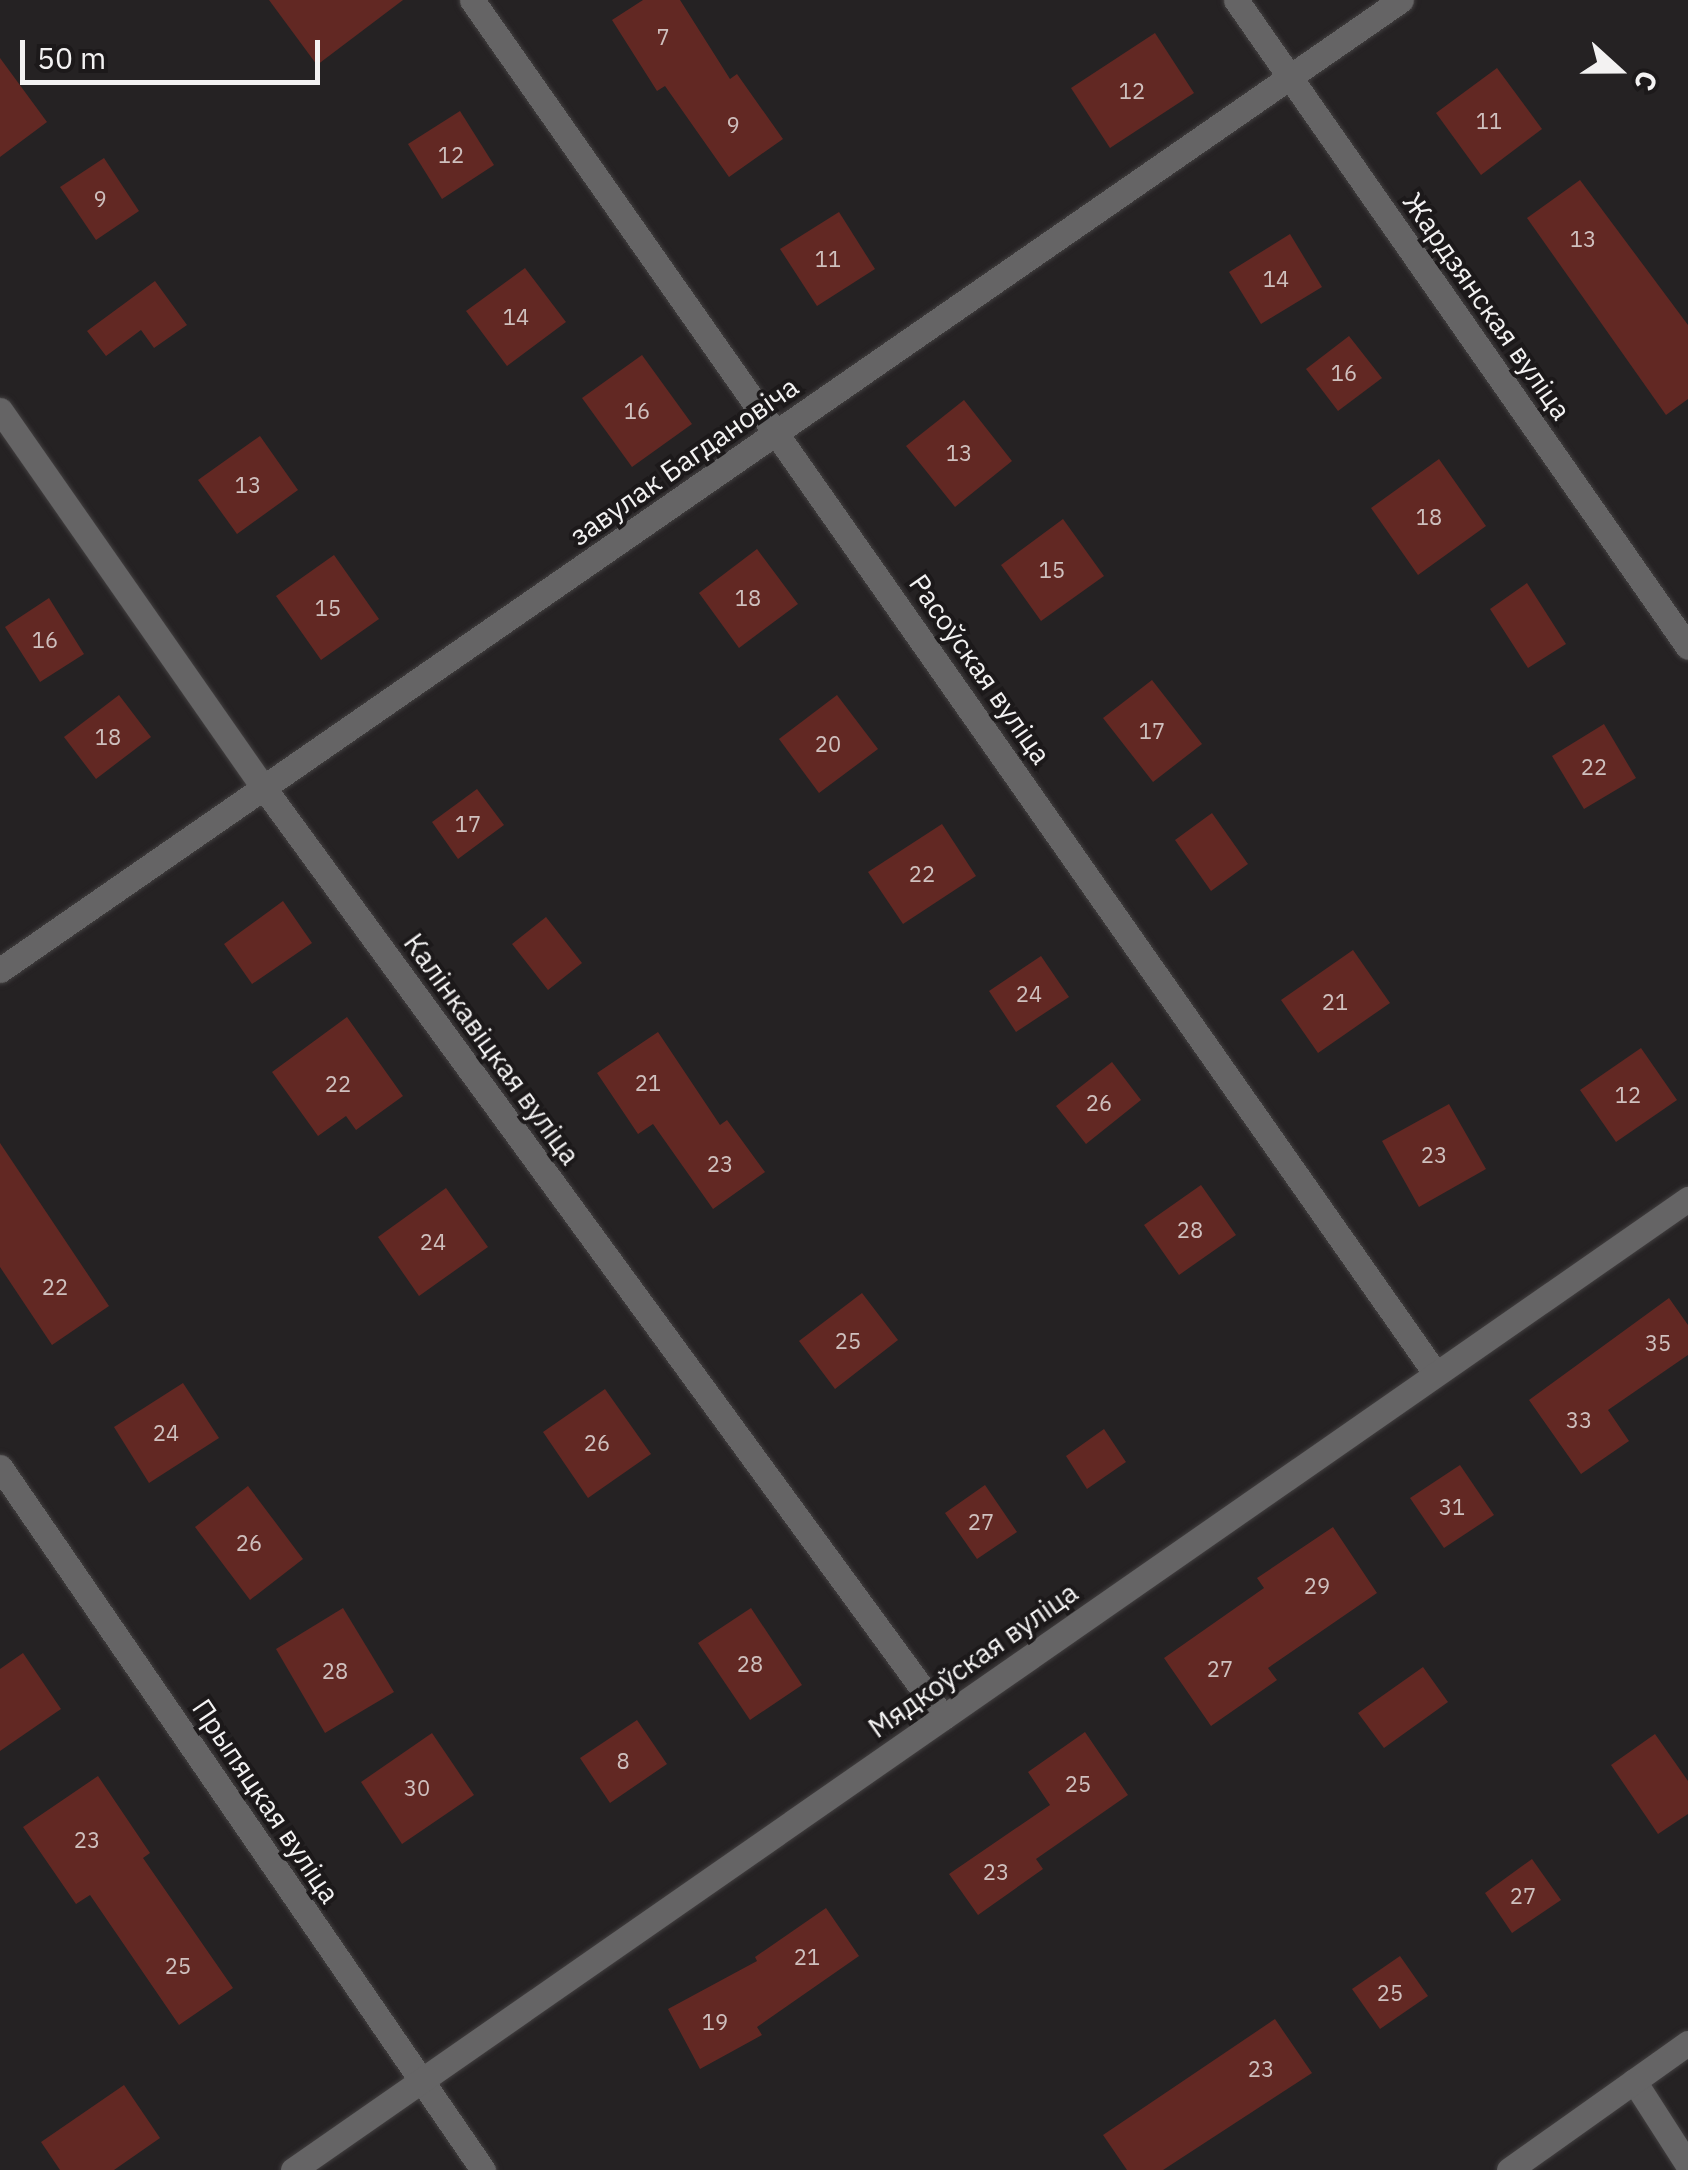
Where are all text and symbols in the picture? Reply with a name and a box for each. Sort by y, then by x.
scale bar [25,20,325,82]
north arrow [1568,20,1668,120]
house number: 7 [656,24,670,50]
text: 50 m [37,38,106,77]
text: С [1626,66,1667,96]
house number: 12 [1119,78,1145,104]
house number: 11 [1476,108,1502,134]
house number: 9 [726,112,740,138]
house number: 12 [438,142,464,168]
house number: 9 [93,186,107,212]
street label: Жардзянская вуліца [1396,186,1578,426]
house number: 13 [1570,226,1596,252]
house number: 11 [815,246,841,272]
house number: 14 [1263,266,1289,292]
house number: 14 [503,304,529,330]
house number: 16 [1331,360,1357,386]
street label: завулак Багдановіча [563,370,805,552]
house number: 16 [624,398,650,424]
house number: 13 [946,440,972,466]
house number: 13 [235,472,261,498]
house number: 18 [1416,504,1442,530]
house number: 15 [1039,557,1065,583]
street label: Расоўская вуліца [902,568,1058,770]
house number: 18 [735,585,761,611]
house number: 15 [315,595,341,621]
house number: 16 [32,627,58,653]
house number: 17 [1139,718,1165,744]
house number: 18 [95,724,121,750]
house number: 20 [815,731,841,757]
house number: 22 [1581,754,1607,780]
house number: 17 [455,811,481,837]
house number: 22 [909,861,935,887]
street label: Калінкавіцкая вуліца [397,927,587,1171]
house number: 24 [1016,981,1042,1007]
house number: 21 [1322,989,1348,1015]
house number: 21 [635,1070,661,1096]
house number: 22 [325,1071,351,1097]
house number: 12 [1615,1082,1641,1108]
house number: 26 [1086,1090,1112,1116]
house number: 23 [1421,1142,1447,1168]
house number: 23 [707,1151,733,1177]
house number: 28 [1177,1217,1203,1243]
house number: 24 [420,1229,446,1255]
house number: 22 [42,1274,68,1300]
house number: 25 [835,1328,861,1354]
house number: 35 [1645,1330,1671,1356]
house number: 33 [1566,1407,1592,1433]
house number: 24 [153,1420,179,1446]
house number: 26 [584,1430,610,1456]
house number: 31 [1439,1494,1465,1520]
house number: 27 [968,1509,994,1535]
house number: 26 [236,1530,262,1556]
house number: 29 [1304,1573,1330,1599]
street label: Мядкоўская вуліца [862,1575,1084,1745]
house number: 28 [737,1651,763,1677]
house number: 27 [1207,1656,1233,1682]
house number: 28 [322,1658,348,1684]
street label: Прыпяцкая вуліца [185,1693,347,1909]
house number: 8 [616,1748,630,1774]
house number: 25 [1065,1771,1091,1797]
house number: 30 [404,1775,430,1801]
house number: 23 [74,1827,100,1853]
house number: 23 [983,1859,1009,1885]
house number: 27 [1510,1883,1536,1909]
house number: 21 [794,1944,820,1970]
house number: 25 [165,1953,191,1979]
house number: 25 [1377,1980,1403,2006]
house number: 19 [702,2009,728,2035]
house number: 23 [1248,2056,1274,2082]

